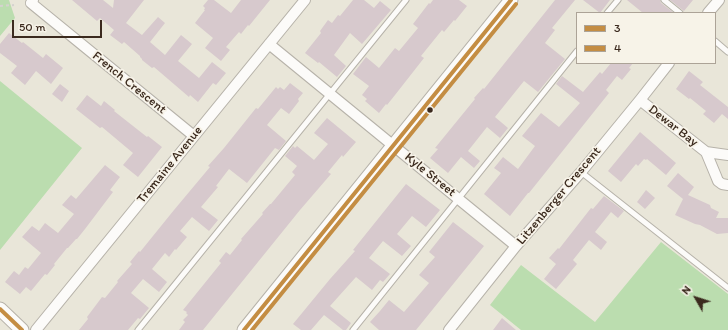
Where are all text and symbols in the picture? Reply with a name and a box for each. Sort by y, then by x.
scale bar [14,12,104,38]
legend [576,12,716,64]
text: 50 m [19,20,45,34]
text: 3 [614,21,621,35]
text: 4 [614,41,621,55]
street label: French Crescent [89,48,169,118]
street label: Dewar Bay [645,102,701,150]
unlabelled marker [425,105,435,115]
street label: Tremaine Avenue [134,123,206,207]
street label: Litzenberger Crescent [513,144,605,248]
street label: Kyle Street [401,150,459,200]
north arrow [676,278,716,318]
text: N [679,283,694,297]

